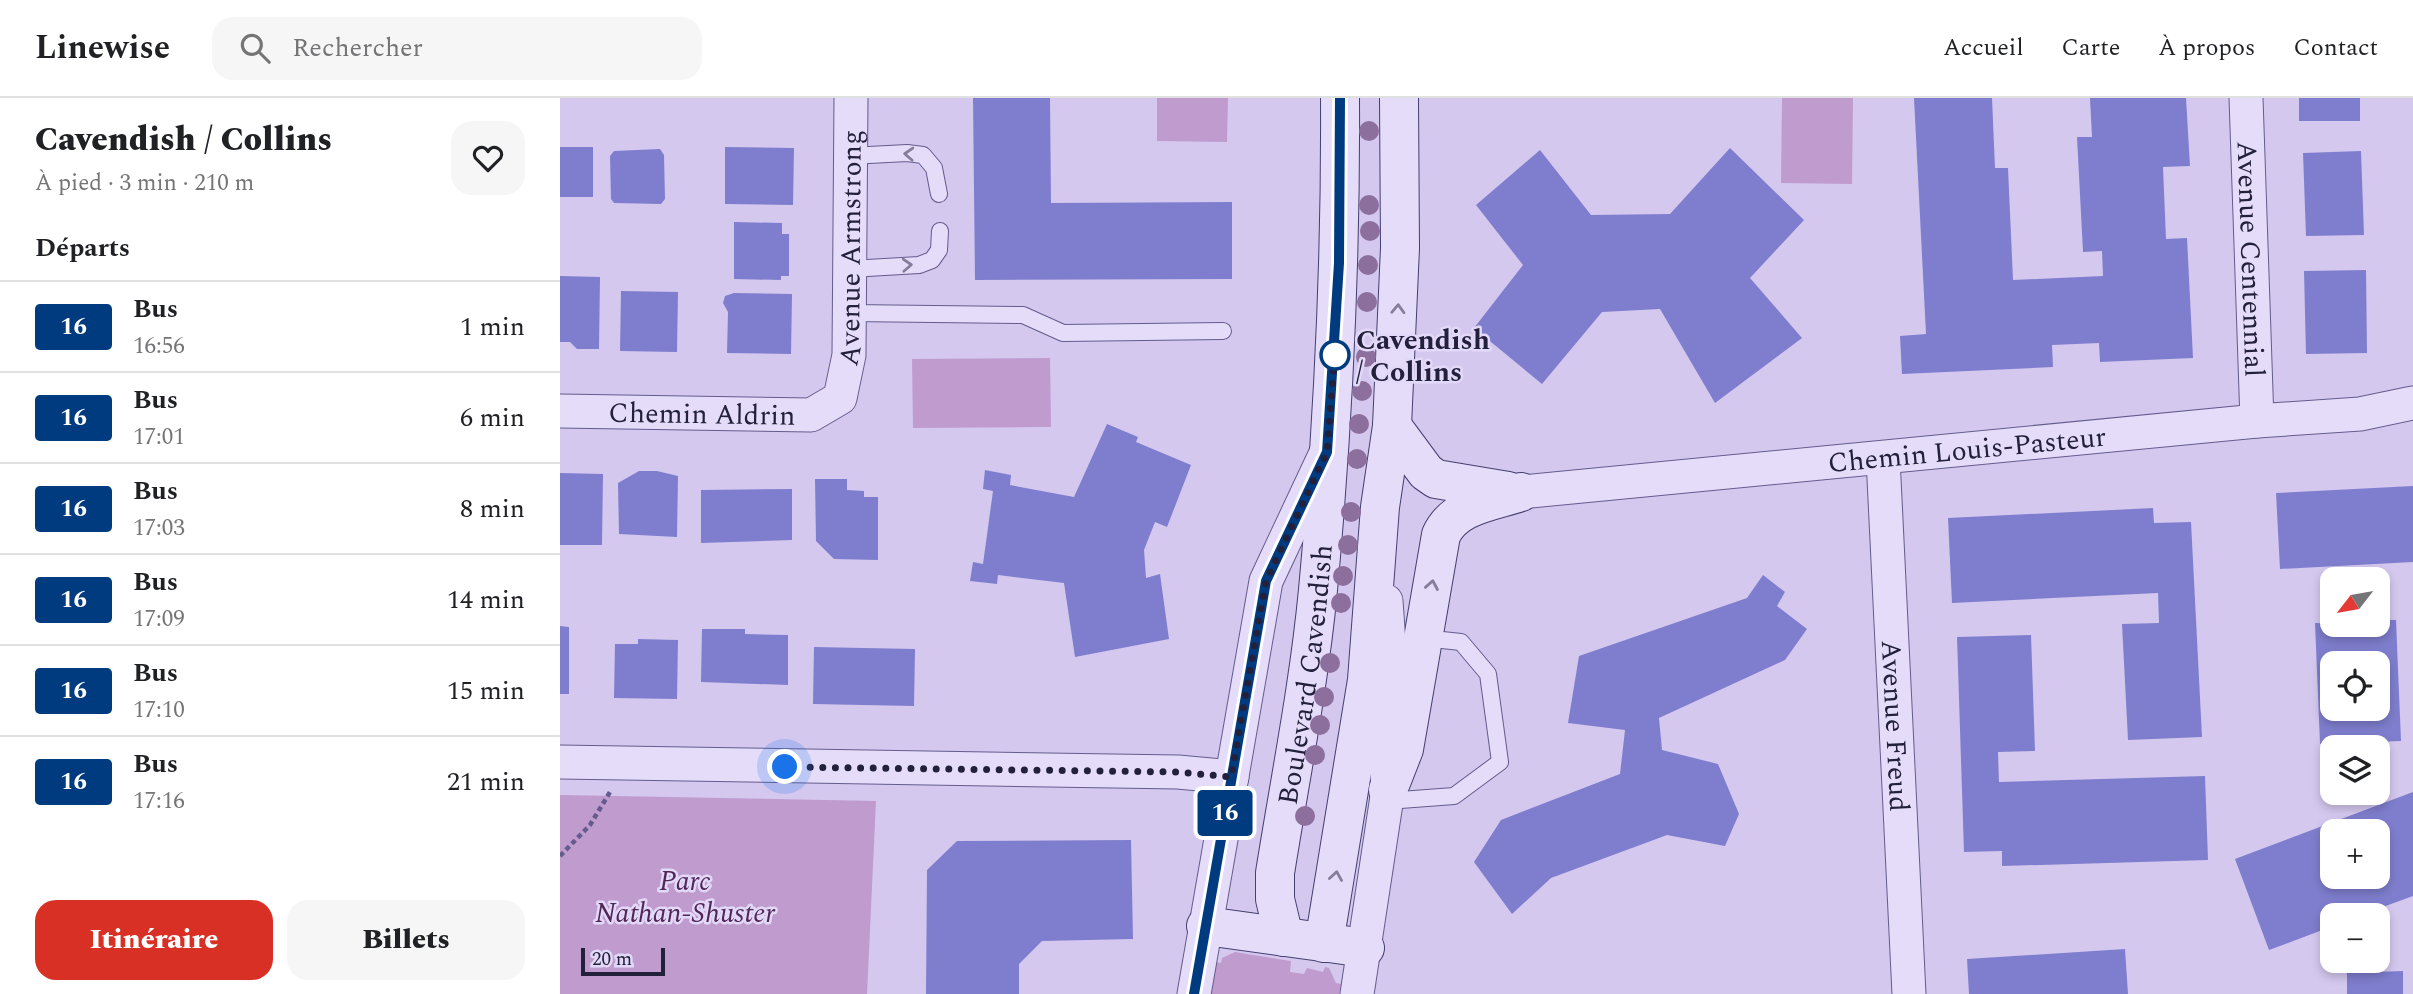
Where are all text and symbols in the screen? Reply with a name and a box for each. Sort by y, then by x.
search box [212,17,702,80]
text: Linewise [35,23,170,73]
text: Rechercher [292,28,423,68]
icon: search [236,29,274,67]
text: Accueil [1943,30,2023,66]
text: Carte [2061,30,2120,66]
text: À propos [2158,30,2255,66]
text: Contact [2293,30,2378,66]
text: Cavendish / Collins [35,115,332,165]
button: heart [451,121,525,195]
street label: Avenue Armstrong [827,130,874,370]
street label: Avenue Centennial [2224,140,2275,378]
one-way arrow [903,147,914,162]
text: À pied · 3 min · 210 m [35,166,254,201]
text: Départs [35,228,130,268]
one-way arrow [901,258,912,273]
text: Bus [133,289,178,329]
one-way arrow [1391,303,1406,314]
text: 1 min [460,307,525,347]
text: 16 [60,309,87,345]
place label: Cavendish / Collins [1356,319,1490,394]
text: 16:56 [133,329,185,364]
marker: Cavendish / Collins [1320,340,1350,370]
text: Bus [133,380,178,420]
street label: Chemin Aldrin [608,392,796,438]
text: 6 min [460,398,525,438]
text: 16 [60,400,87,436]
street label: Chemin Louis-Pasteur [1826,416,2108,485]
text: 17:01 [133,420,185,455]
text: Bus [133,471,178,511]
text: 8 min [460,489,525,529]
text: 16 [60,491,87,527]
text: 17:03 [133,511,185,546]
street label: Boulevard Cavendish [1267,543,1345,808]
text: Bus [133,562,178,602]
north arrow [2320,567,2390,637]
map controls [2320,567,2390,973]
one-way arrow [1424,579,1439,591]
text: 14 min [447,580,525,620]
text: 16 [60,582,87,618]
text: 17:09 [133,602,185,637]
street label: Avenue Freud [1869,639,1920,813]
button: locate [2320,651,2390,721]
text: Bus [133,653,178,693]
text: 15 min [447,671,525,711]
text: 16 [60,673,87,709]
text: 17:10 [133,693,185,728]
button: layers [2320,735,2390,805]
text: Bus [133,744,178,784]
your location [767,749,802,784]
text: 21 min [447,762,525,802]
text: 16 [60,764,87,800]
text: 17:16 [133,784,185,819]
line badge: 16 [1194,790,1256,836]
text: 16 [1212,795,1238,831]
button: + [2320,819,2390,889]
park label: Parc Nathan-Shuster [595,860,775,935]
one-way arrow [1328,870,1343,882]
button: Itinéraire [35,900,273,980]
button: Billets [287,900,525,980]
button: − [2320,903,2390,973]
scale bar [581,945,665,977]
text: 20 m [592,945,632,974]

